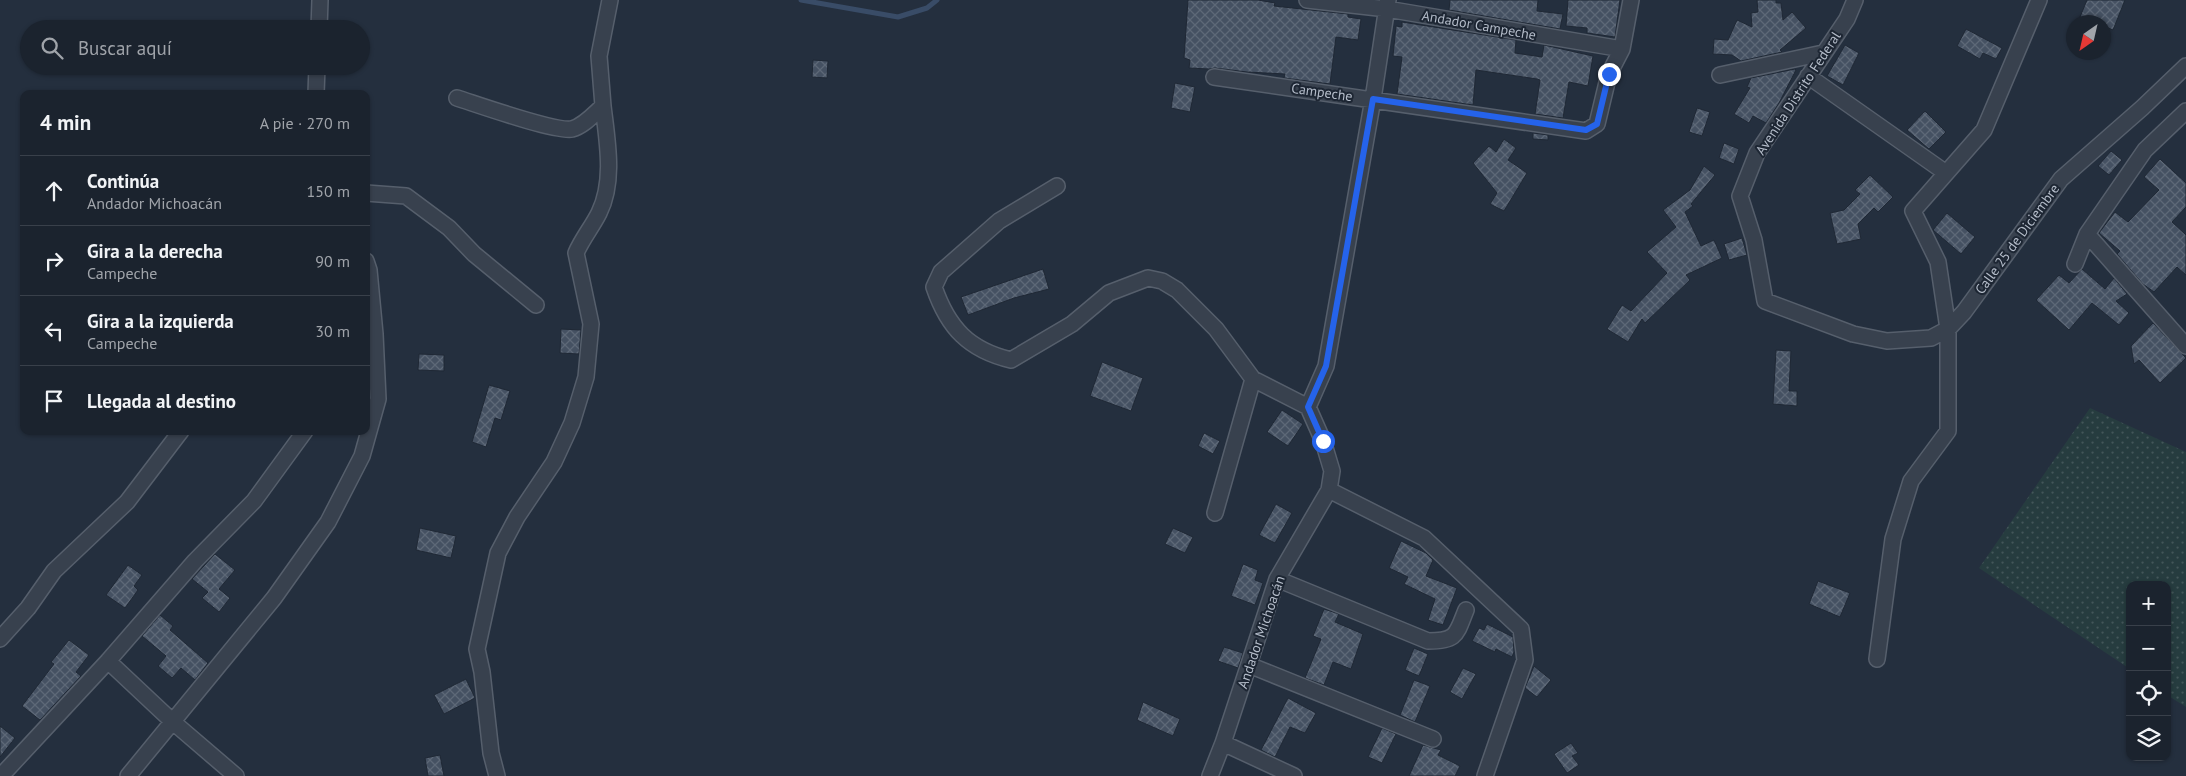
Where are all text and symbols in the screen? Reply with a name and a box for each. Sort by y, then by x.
street label: Andador Campeche [1421,6,1537,44]
north arrow [2066,15,2111,60]
search box [20,20,370,75]
street label: Avenida Distrito Federal [1751,28,1845,158]
icon: search [38,34,66,62]
text: Buscar aquí [78,36,172,60]
route end [1598,63,1621,86]
street label: Campeche [1290,79,1354,105]
text: 4 min [40,109,91,136]
text: A pie · 270 m [260,113,350,133]
text: Continúa [87,169,159,193]
icon: ahead [40,177,68,205]
street label: Calle 25 de Diciembre [1971,180,2063,298]
text: 150 m [307,181,350,201]
text: Andador Michoacán [87,193,222,213]
text: Gira a la derecha [87,239,223,263]
icon: right [40,247,68,275]
text: 90 m [315,251,350,271]
text: Campeche [87,263,158,283]
text: Gira a la izquierda [87,309,234,333]
icon: left [40,317,68,345]
text: 30 m [315,321,350,341]
text: Campeche [87,333,158,353]
icon: arrive [40,387,68,415]
text: Llegada al destino [87,389,236,413]
route start [1312,430,1335,453]
street label: Andador Michoacán [1233,573,1289,691]
map controls [2126,581,2171,761]
button: + [2126,581,2171,626]
button: − [2126,626,2171,671]
button: locate [2126,671,2171,716]
button: layers [2126,716,2171,761]

